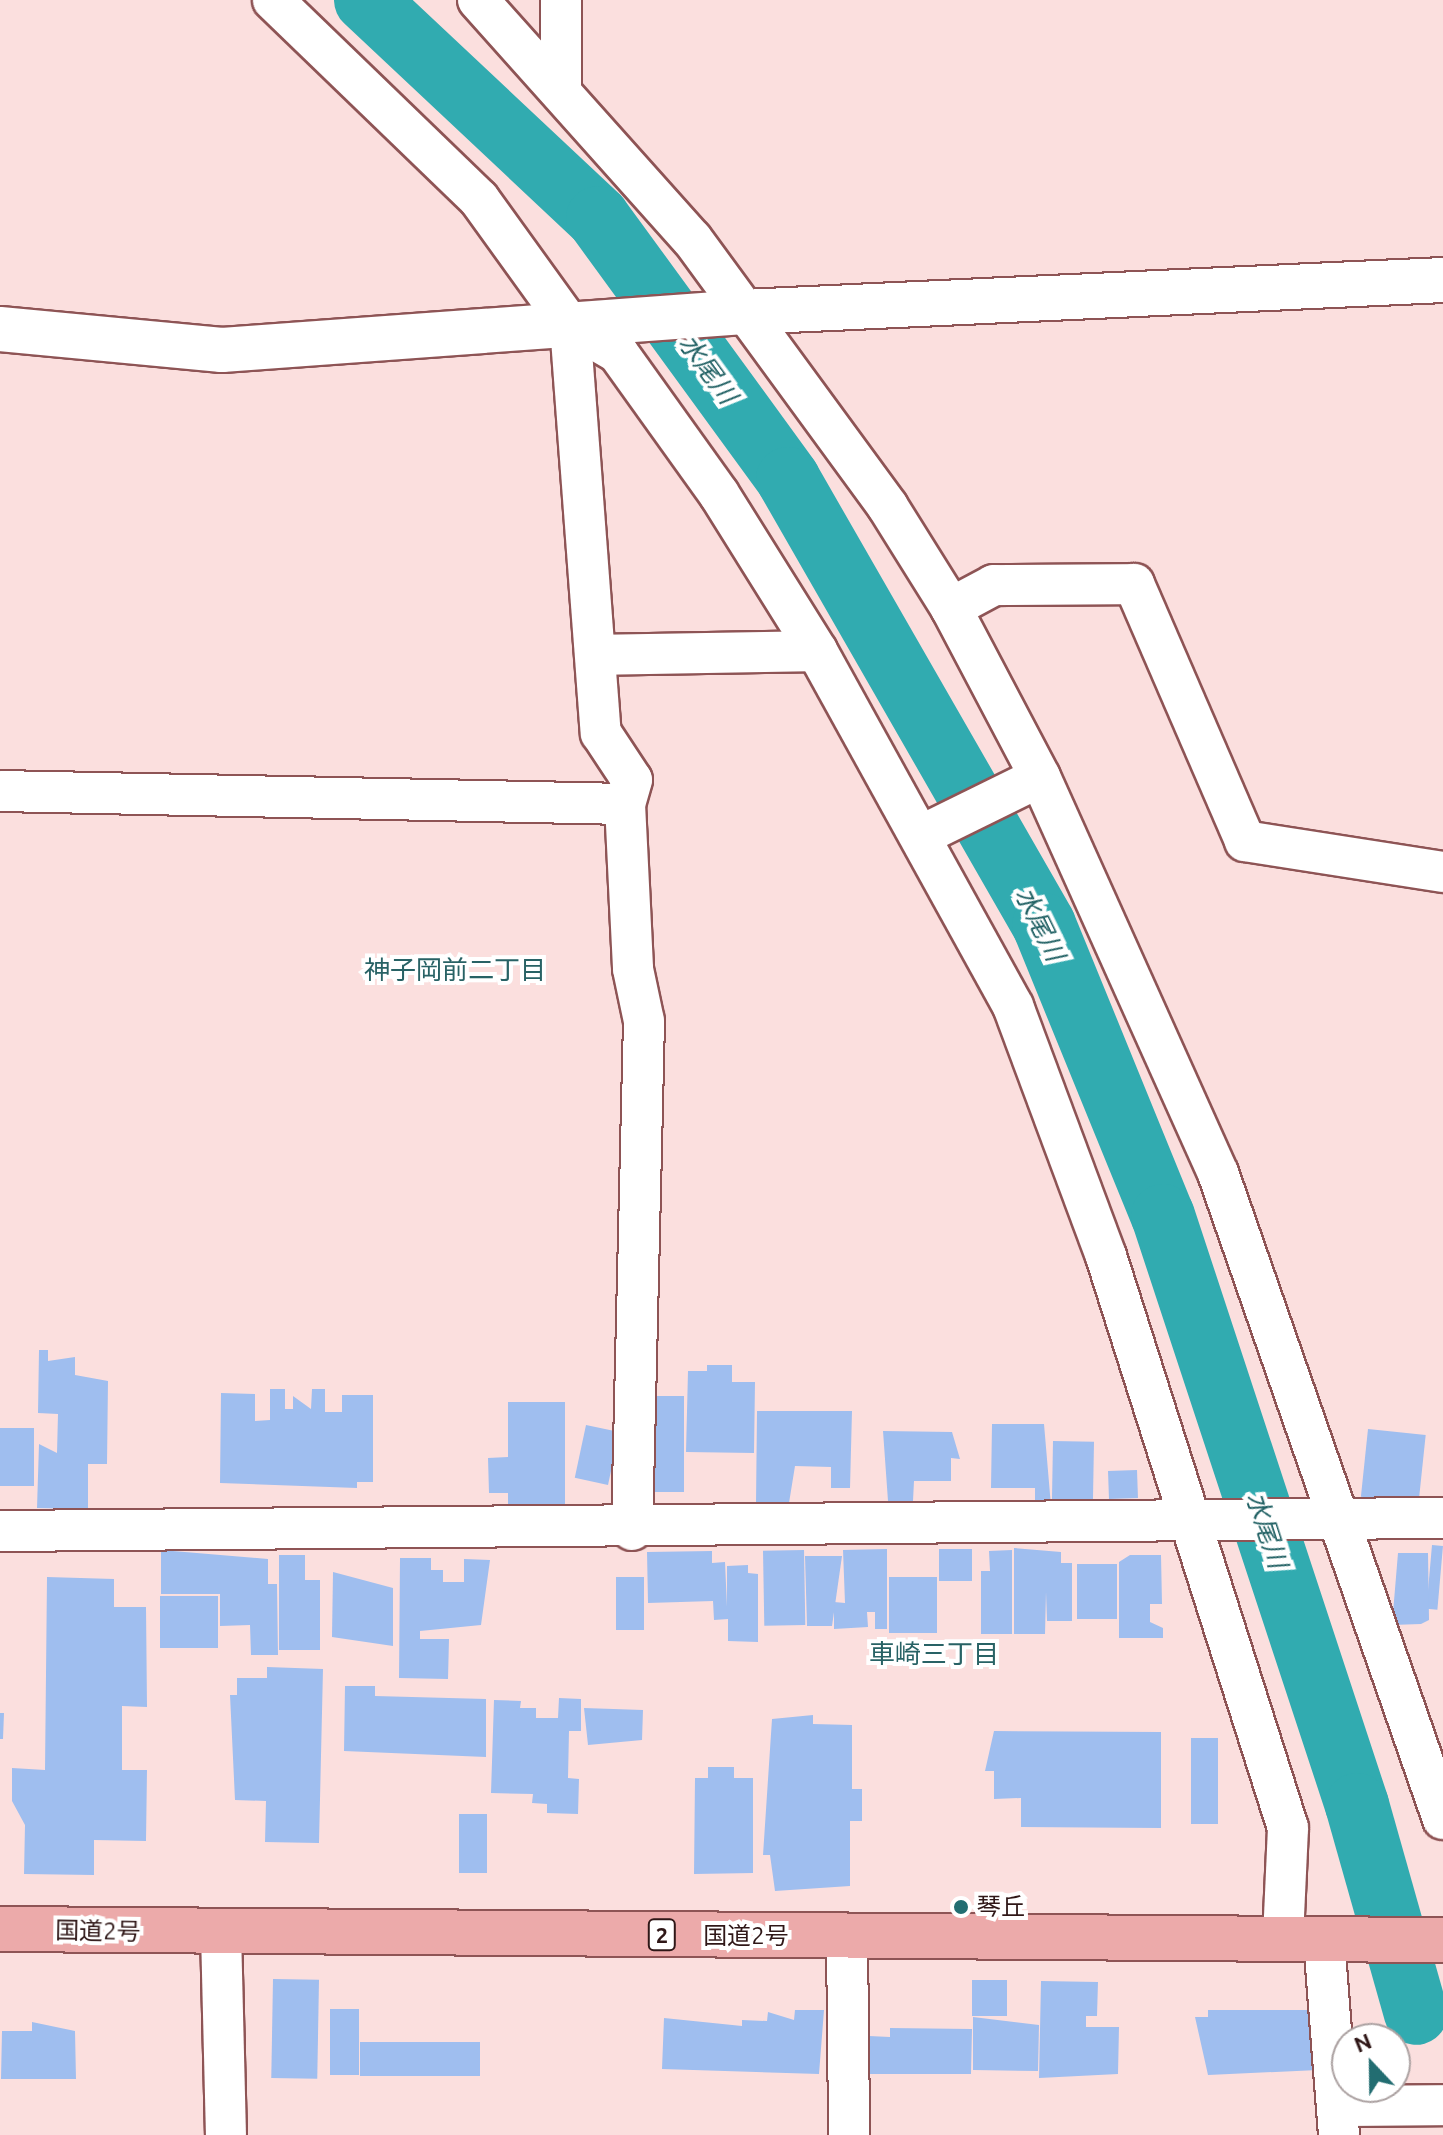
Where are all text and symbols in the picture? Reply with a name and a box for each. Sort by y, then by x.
water label: 水尾川 [672,328,744,410]
water label: 水尾川 [1009,882,1071,966]
district label: 神子岡前二丁目 [364,954,546,986]
water label: 水尾川 [1240,1488,1294,1572]
district label: 車崎三丁目 [869,1638,999,1670]
place label: 琴丘 [977,1893,1025,1921]
marker: 琴丘 [952,1898,970,1916]
street label: 国道2号 [55,1916,141,1946]
road number: 2 [646,1917,678,1953]
street label: 国道2号 [703,1922,789,1950]
north arrow [1331,2023,1411,2103]
text: N [1350,2027,1375,2057]

